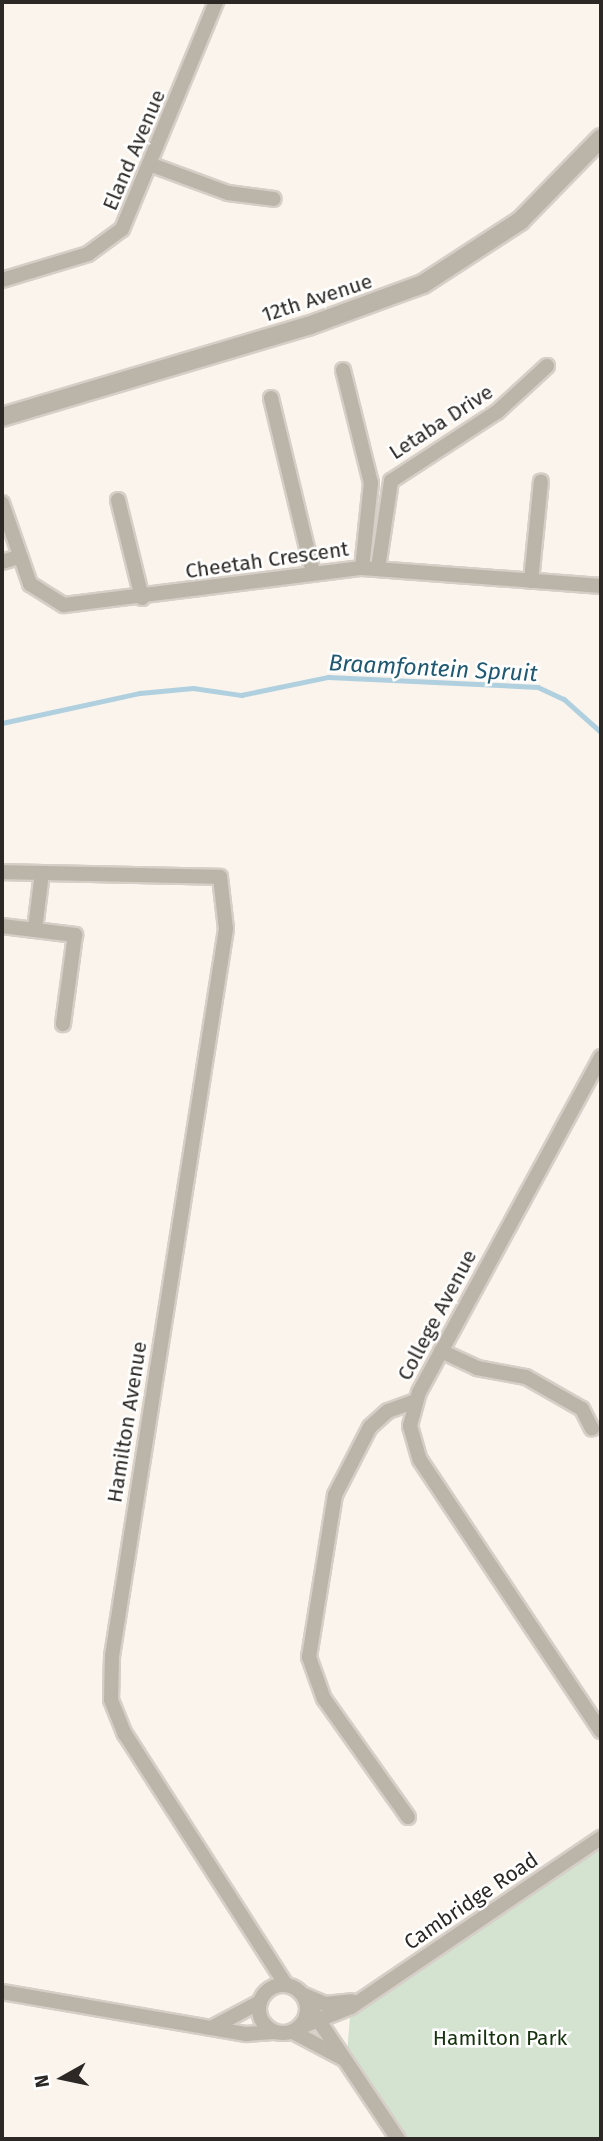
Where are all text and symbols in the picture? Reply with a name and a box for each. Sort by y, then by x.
street label: Eland Avenue [97,86,171,214]
street label: 12th Avenue [259,268,375,328]
street label: Letaba Drive [384,379,498,465]
street label: Cheetah Crescent [184,536,350,584]
water label: Braamfontein Spruit [328,649,538,687]
street label: College Avenue [392,1245,482,1385]
street label: Hamilton Avenue [102,1340,152,1504]
street label: Cambridge Road [399,1847,543,1955]
park label: Hamilton Park [433,2025,567,2051]
north arrow [28,2043,98,2113]
text: N [29,2073,54,2089]

